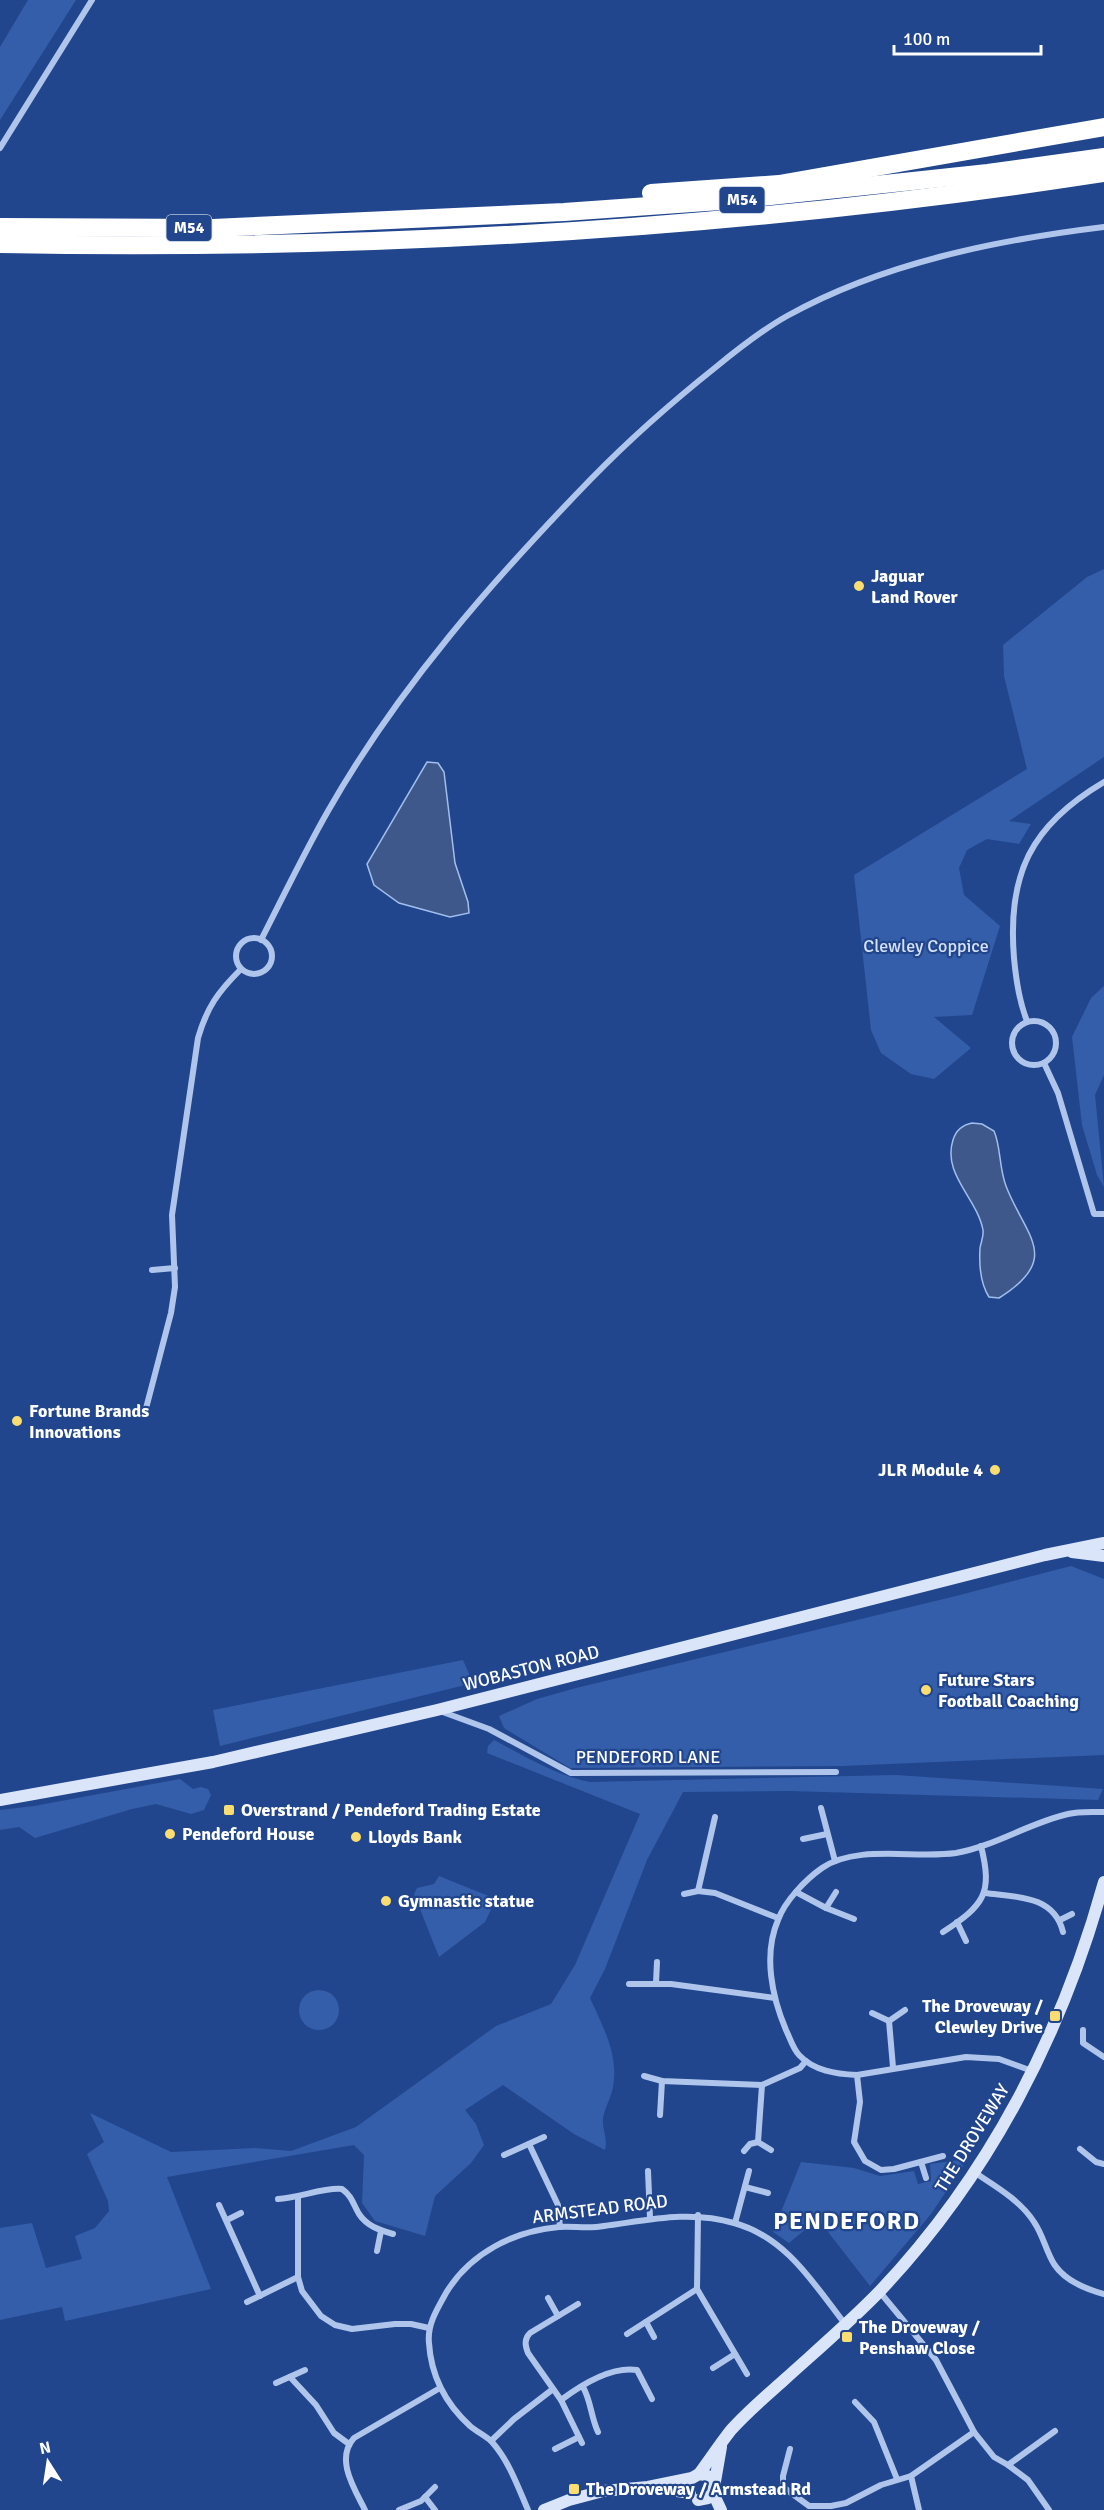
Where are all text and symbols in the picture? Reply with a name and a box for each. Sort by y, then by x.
scale bar [894,18,1041,56]
text: 100 m [903,28,950,50]
road number: M54 [720,187,764,213]
road number: M54 [166,215,212,241]
place label: Jaguar Land Rover [871,565,959,608]
marker: Jaguar Land Rover [852,579,866,593]
park label: Clewley Coppice [863,935,989,957]
place label: Fortune Brands Innovations [29,1400,149,1443]
marker: Fortune Brands Innovations [10,1414,24,1428]
place label: JLR Module 4 [878,1459,983,1481]
marker: JLR Module 4 [988,1463,1002,1477]
street label: WOBASTON ROAD [461,1640,601,1696]
place label: Future Stars Football Coaching [938,1669,1079,1712]
marker: Future Stars Football Coaching [919,1683,933,1697]
street label: PENDEFORD LANE [576,1746,720,1768]
place label: Overstrand / Pendeford Trading Estate [241,1799,541,1821]
marker: Overstrand / Pendeford Trading Estate [222,1803,236,1817]
place label: Pendeford House [182,1823,315,1845]
place label: Lloyds Bank [368,1826,463,1848]
marker: Pendeford House [163,1827,177,1841]
marker: Lloyds Bank [349,1830,363,1844]
place label: Gymnastic statue [398,1890,534,1912]
marker: Gymnastic statue [379,1894,393,1908]
place label: The Droveway / Clewley Drive [922,1995,1044,2038]
marker: The Droveway / Clewley Drive [1048,2009,1062,2023]
street label: THE DROVEWAY [930,2080,1014,2196]
street label: ARMSTEAD ROAD [531,2190,669,2228]
district label: PENDEFORD [773,2206,921,2236]
place label: The Droveway / Penshaw Close [859,2316,981,2359]
marker: The Droveway / Penshaw Close [840,2330,854,2344]
north arrow [18,2432,78,2492]
text: N [38,2437,53,2459]
place label: The Droveway / Armstead Rd [586,2478,811,2500]
marker: The Droveway / Armstead Rd [567,2482,581,2496]

